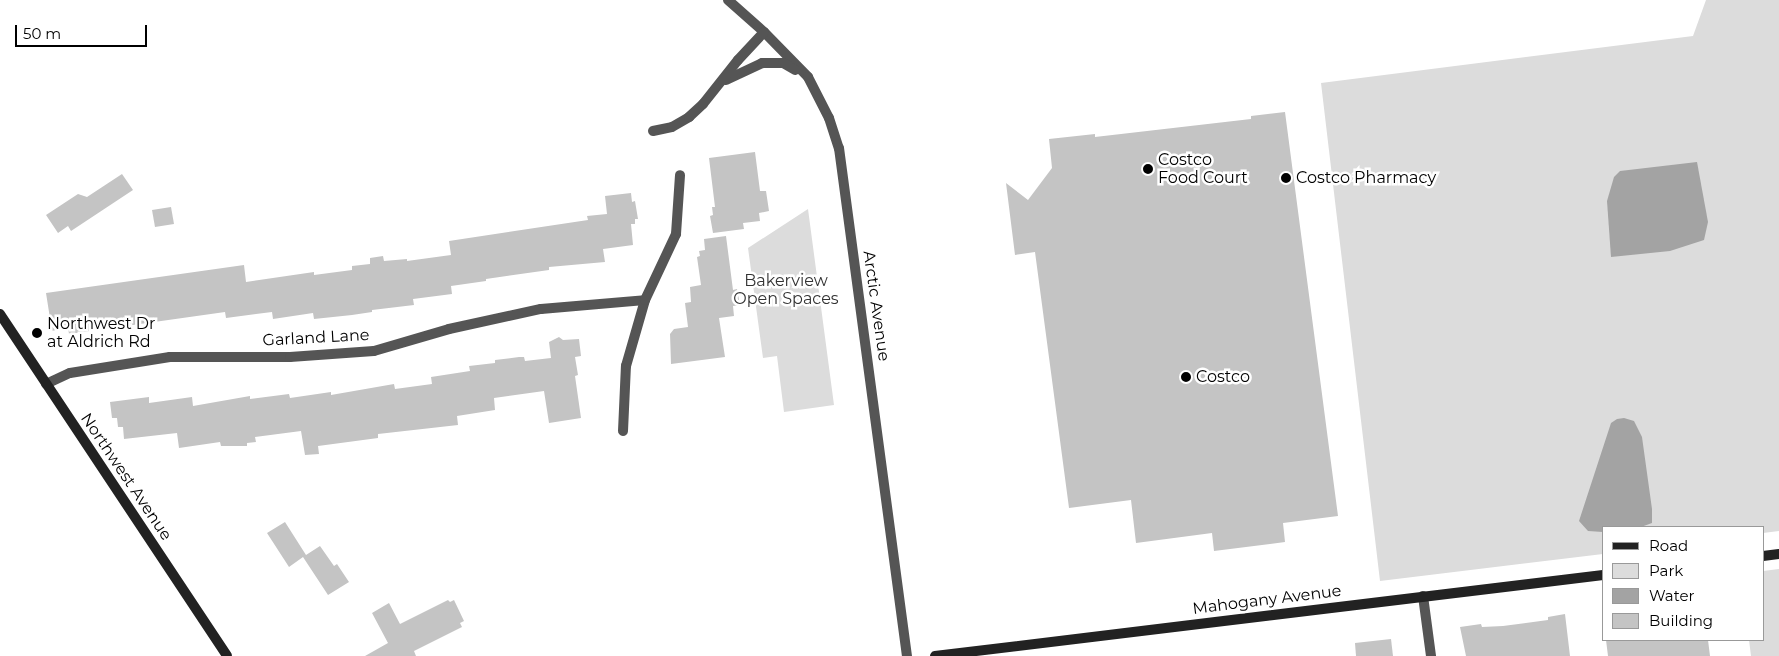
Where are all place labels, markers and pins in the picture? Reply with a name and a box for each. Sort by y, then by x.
place label: Costco Food Court [1158,150,1248,188]
marker: Costco Food Court [1142,163,1154,175]
place label: Costco Pharmacy [1296,168,1436,188]
marker: Costco Pharmacy [1280,172,1292,184]
place label: Northwest Dr at Aldrich Rd [47,314,155,352]
marker: Northwest Dr at Aldrich Rd [31,327,43,339]
place label: Costco [1196,367,1250,387]
marker: Costco [1180,371,1192,383]

